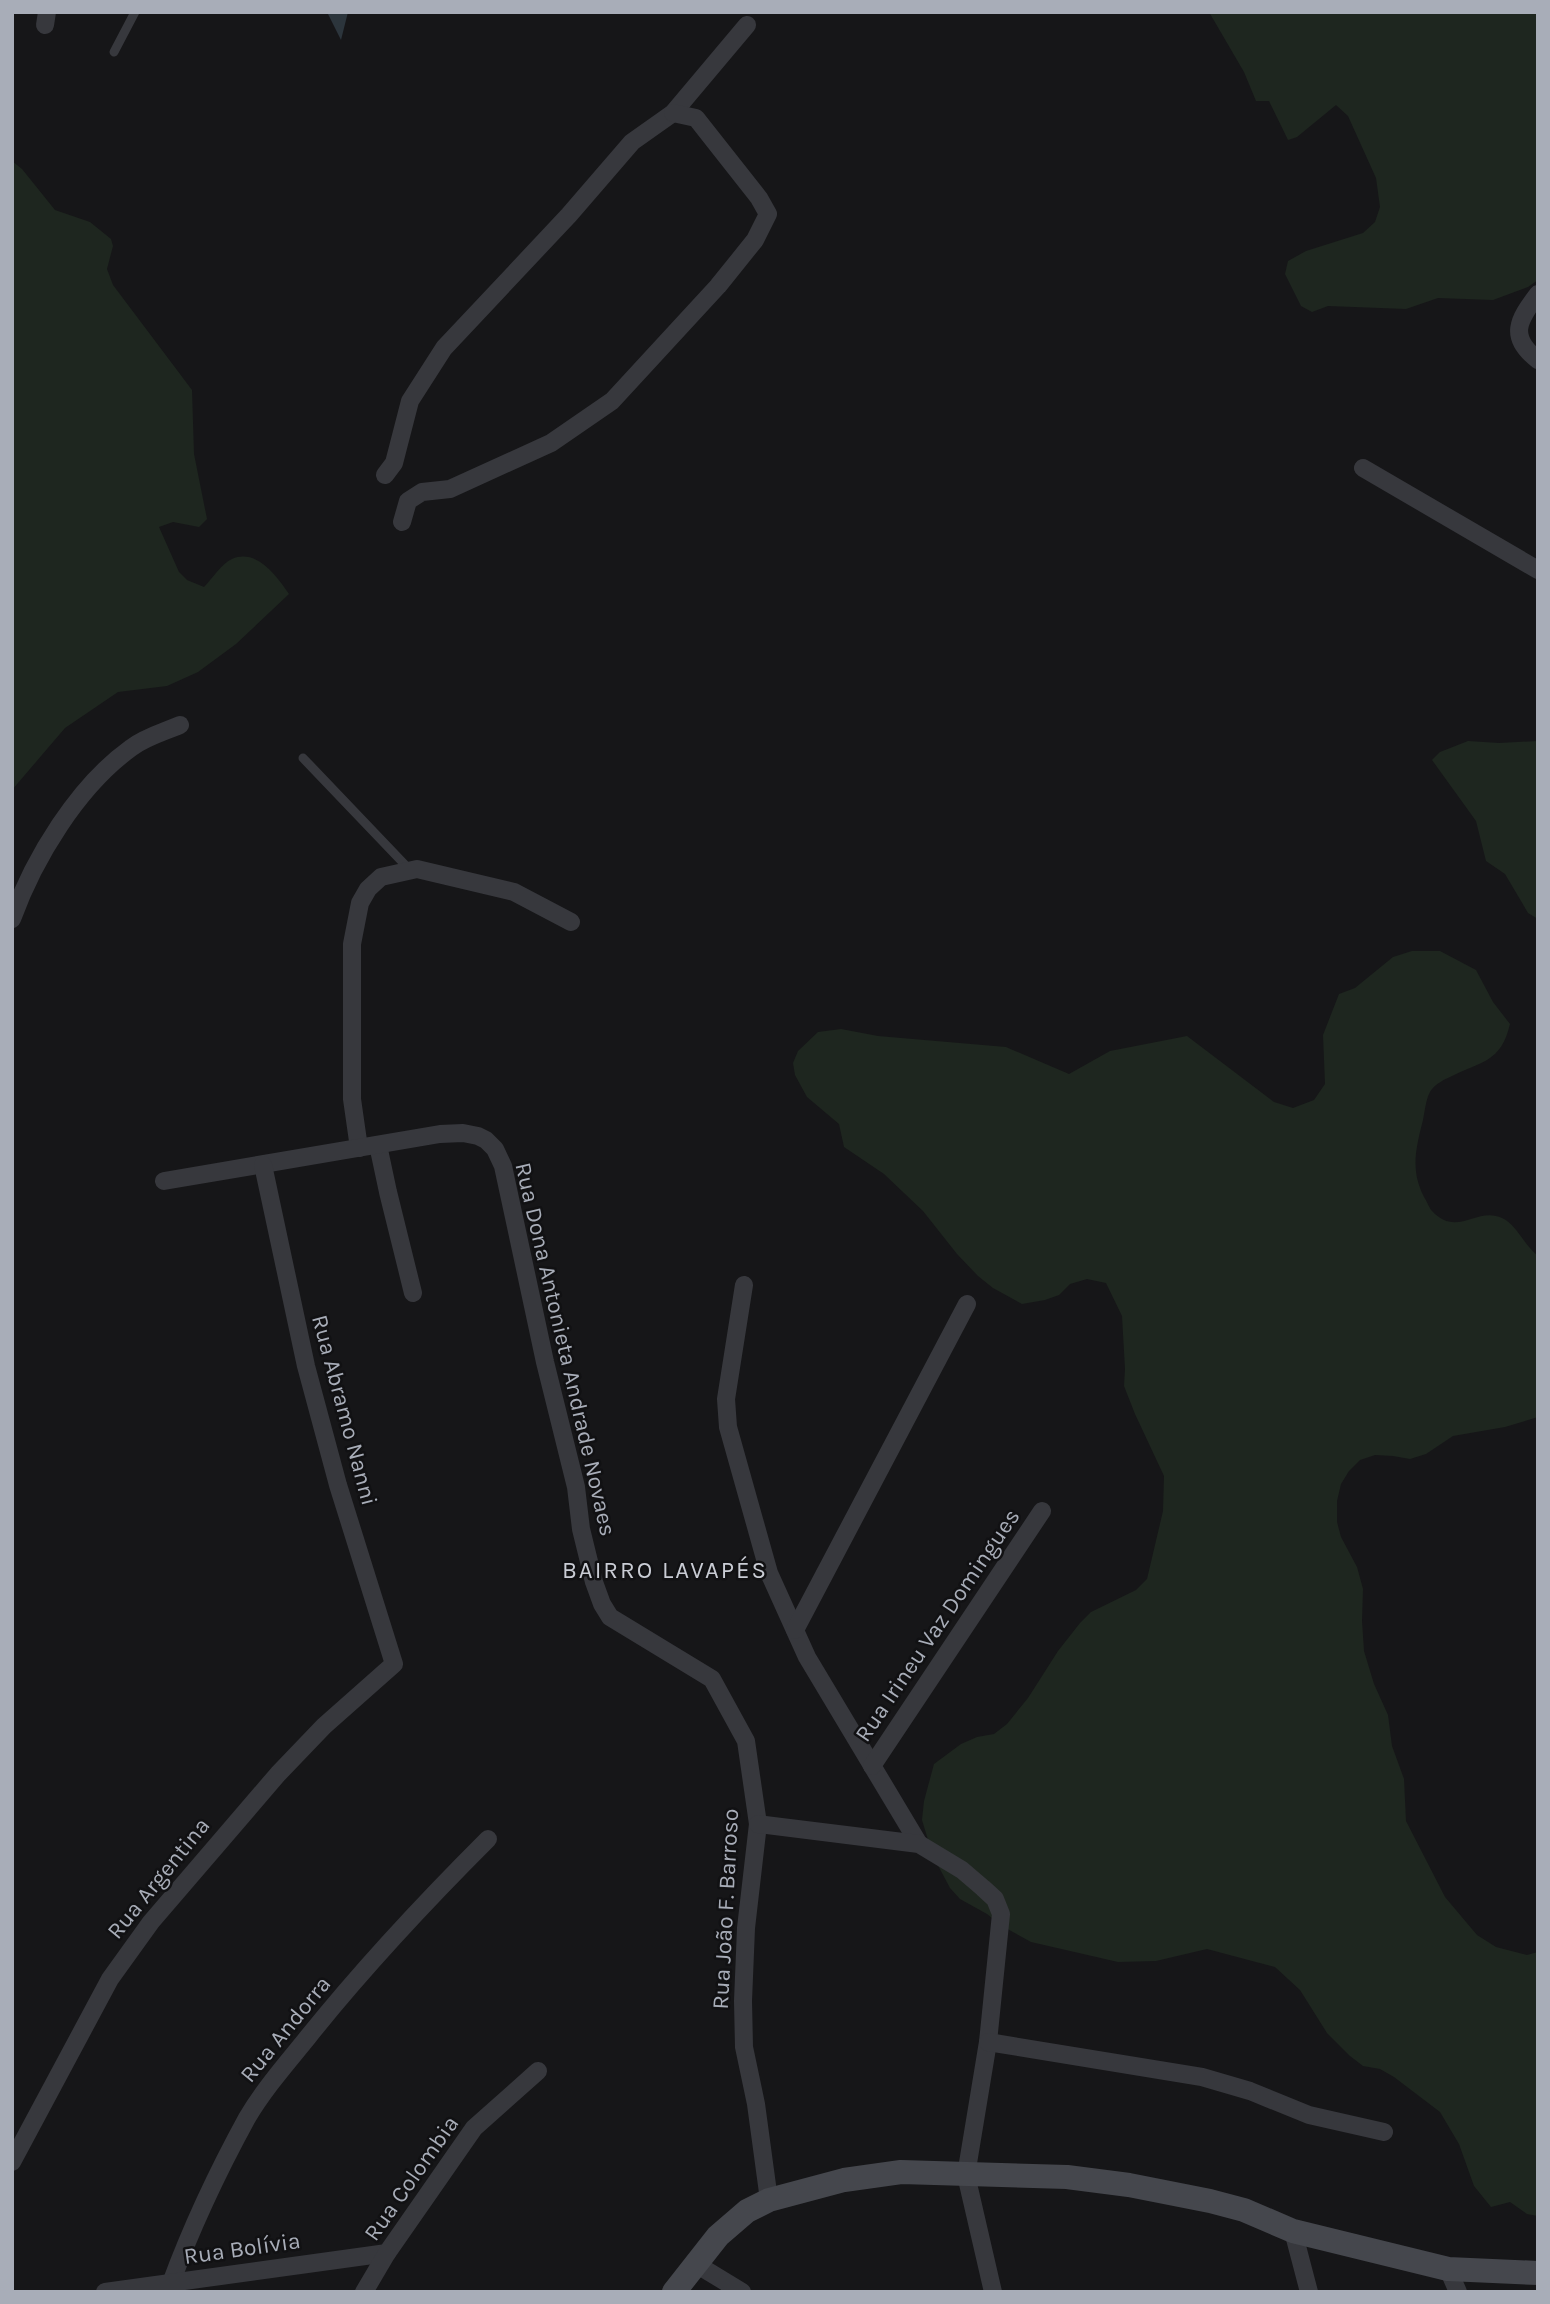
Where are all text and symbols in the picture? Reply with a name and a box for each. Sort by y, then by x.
street label: Rua Dona Antonieta Andrade Novaes [509,1160,622,1539]
street label: Rua Abramo Nanni [306,1312,383,1509]
street label: Rua Irineu Vaz Domingues [849,1504,1025,1747]
district label: BAIRRO LAVAPÉS [562,1555,768,1584]
street label: Rua João F. Barroso [707,1808,744,2010]
street label: Rua Argentina [101,1812,215,1944]
street label: Rua Andorra [234,1971,336,2088]
street label: Rua Colombia [358,2111,464,2246]
street label: Rua Bolívia [182,2227,302,2270]

